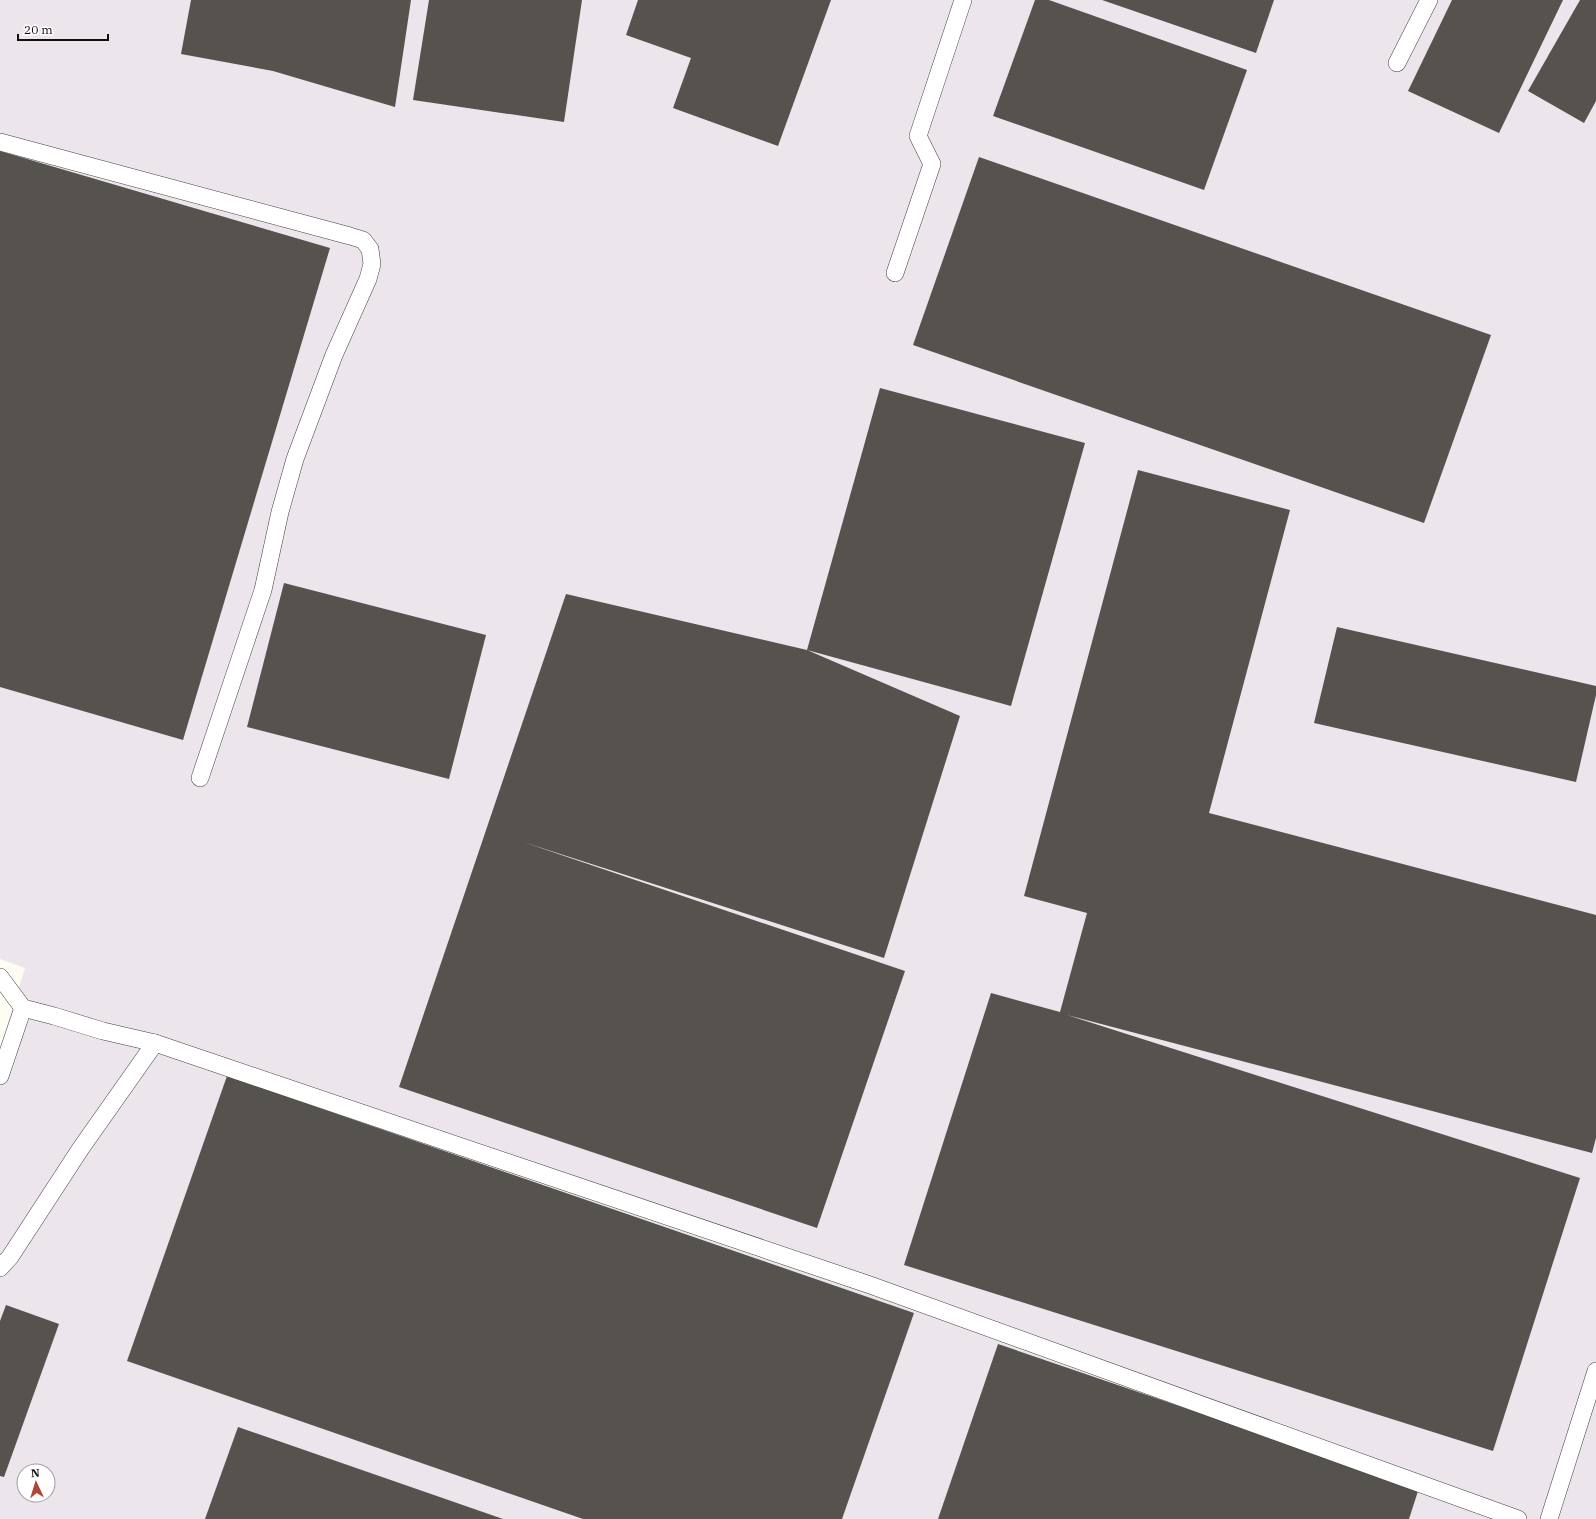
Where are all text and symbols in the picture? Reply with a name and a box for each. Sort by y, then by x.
scale bar [18,16,108,42]
text: 20 m [24,22,53,37]
north arrow [16,1463,56,1503]
text: N [30,1466,40,1480]

